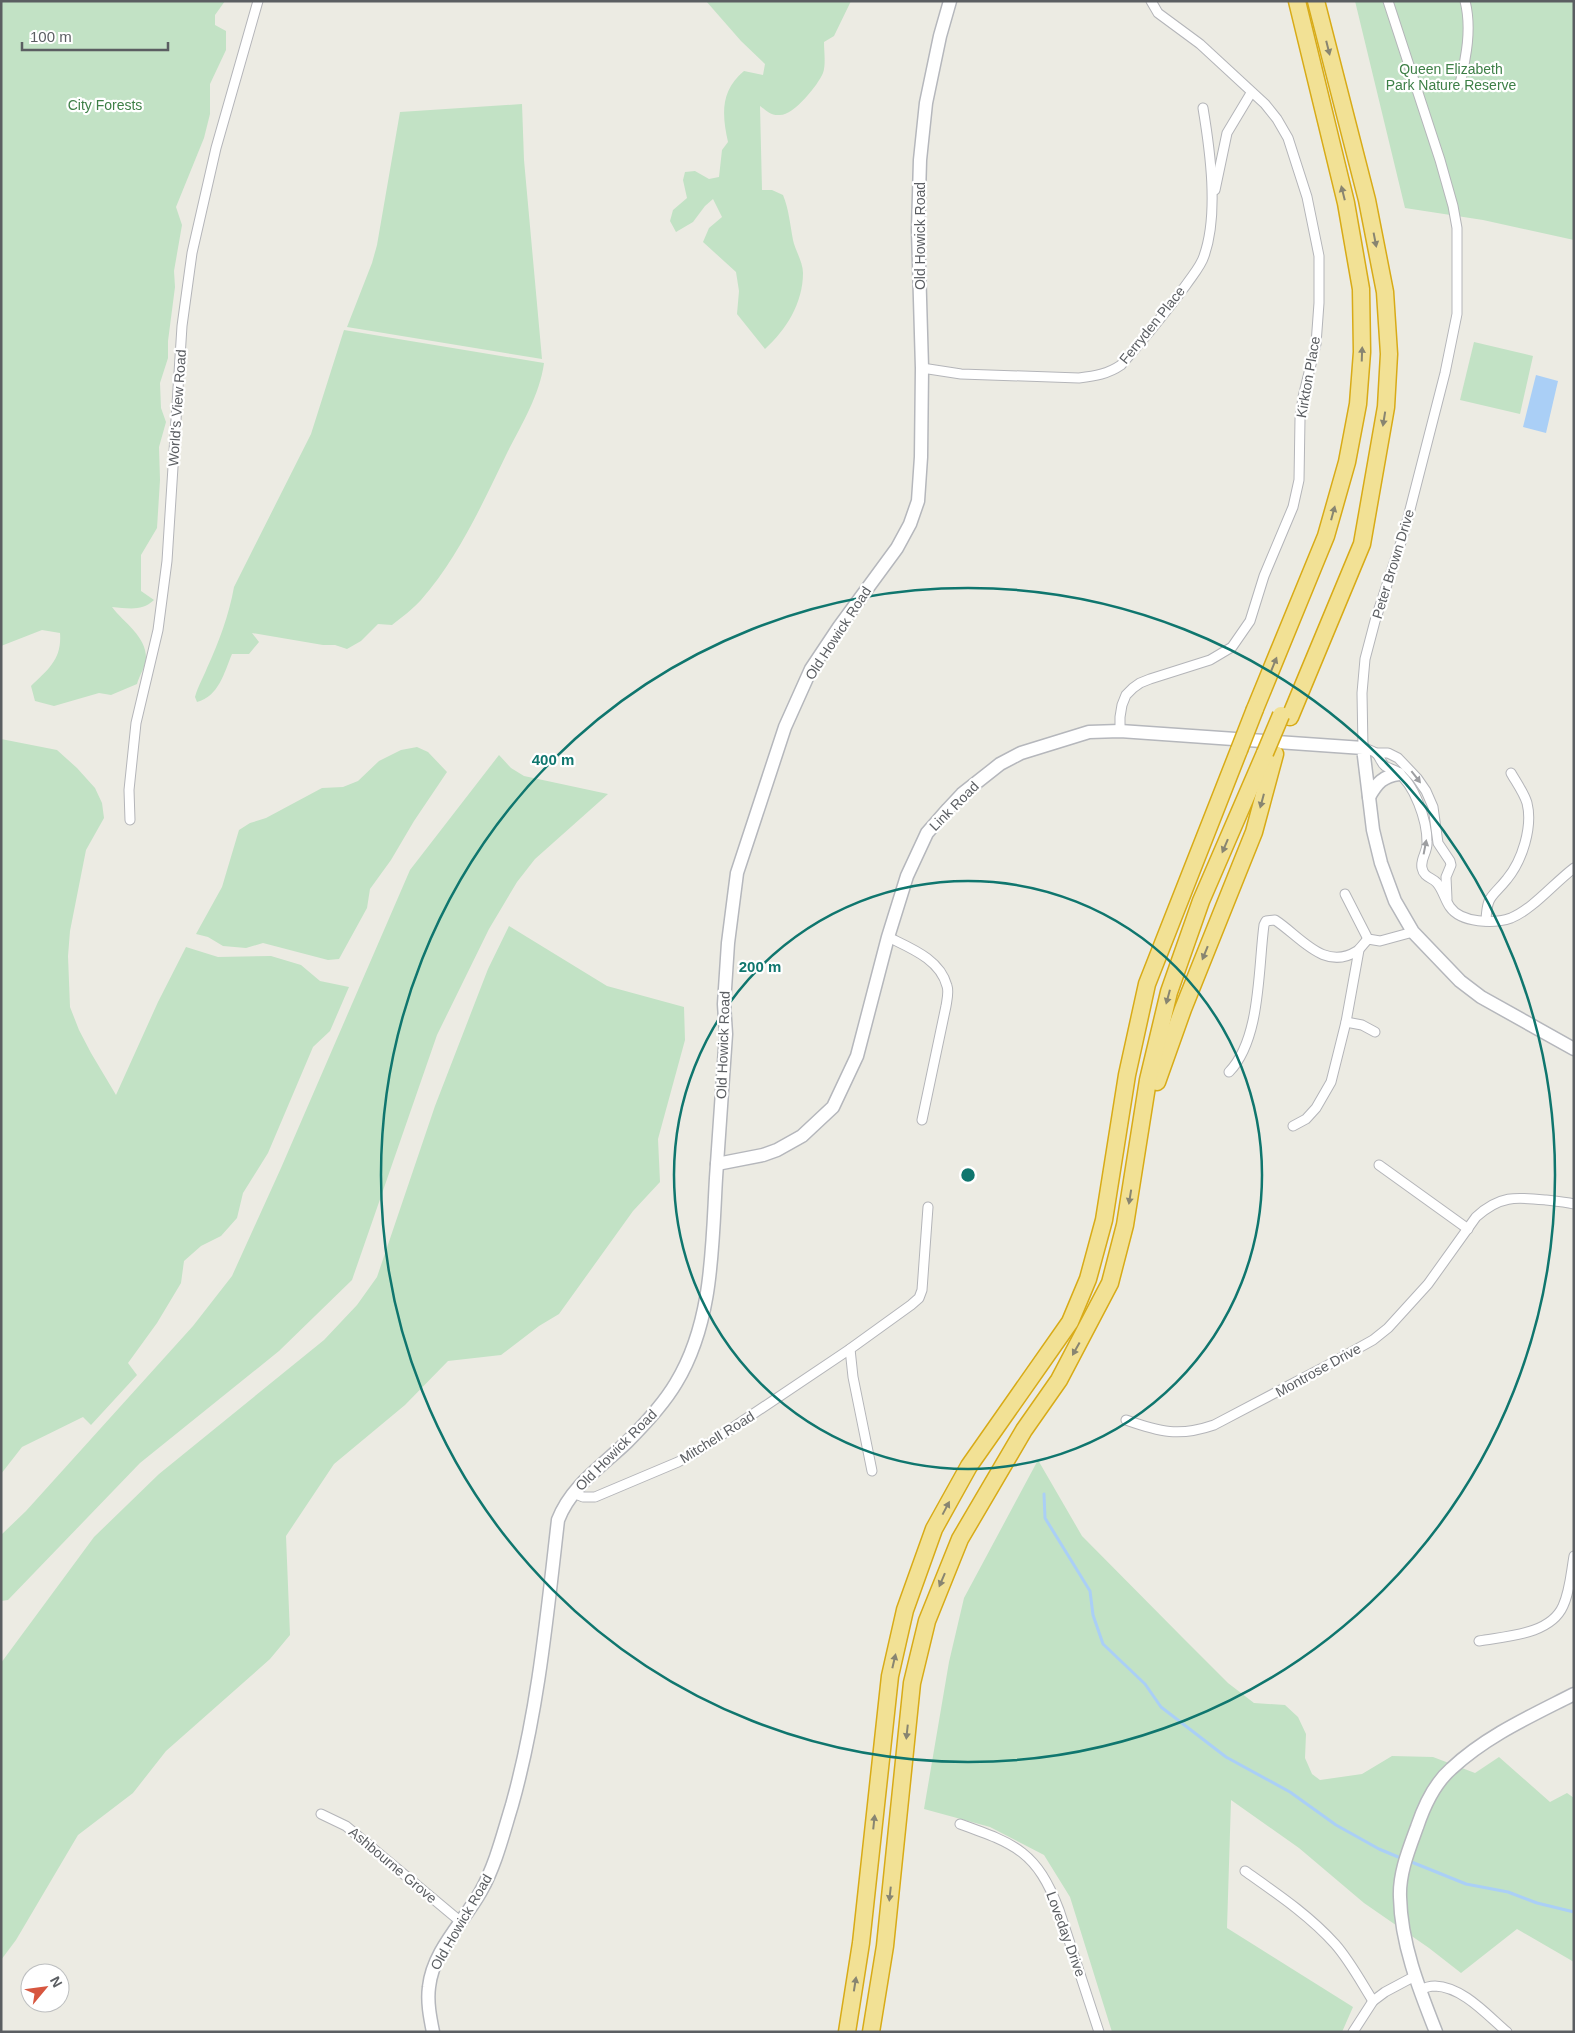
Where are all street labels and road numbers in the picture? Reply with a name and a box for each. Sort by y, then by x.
street label: Old Howick Road [912,182,928,290]
street label: Ferryden Place [1116,283,1188,367]
street label: Kirkton Place [1293,335,1323,419]
street label: World's View Road [165,349,189,467]
street label: Peter Brown Drive [1369,507,1417,621]
street label: Old Howick Road [802,583,874,683]
street label: Link Road [926,778,982,834]
street label: Old Howick Road [713,991,733,1099]
street label: Montrose Drive [1273,1340,1364,1400]
street label: Old Howick Road [572,1406,660,1494]
street label: Mitchell Road [677,1408,757,1466]
street label: Ashbourne Grove [346,1824,440,1907]
street label: Old Howick Road [427,1871,495,1973]
street label: Loveday Drive [1043,1889,1089,1979]

